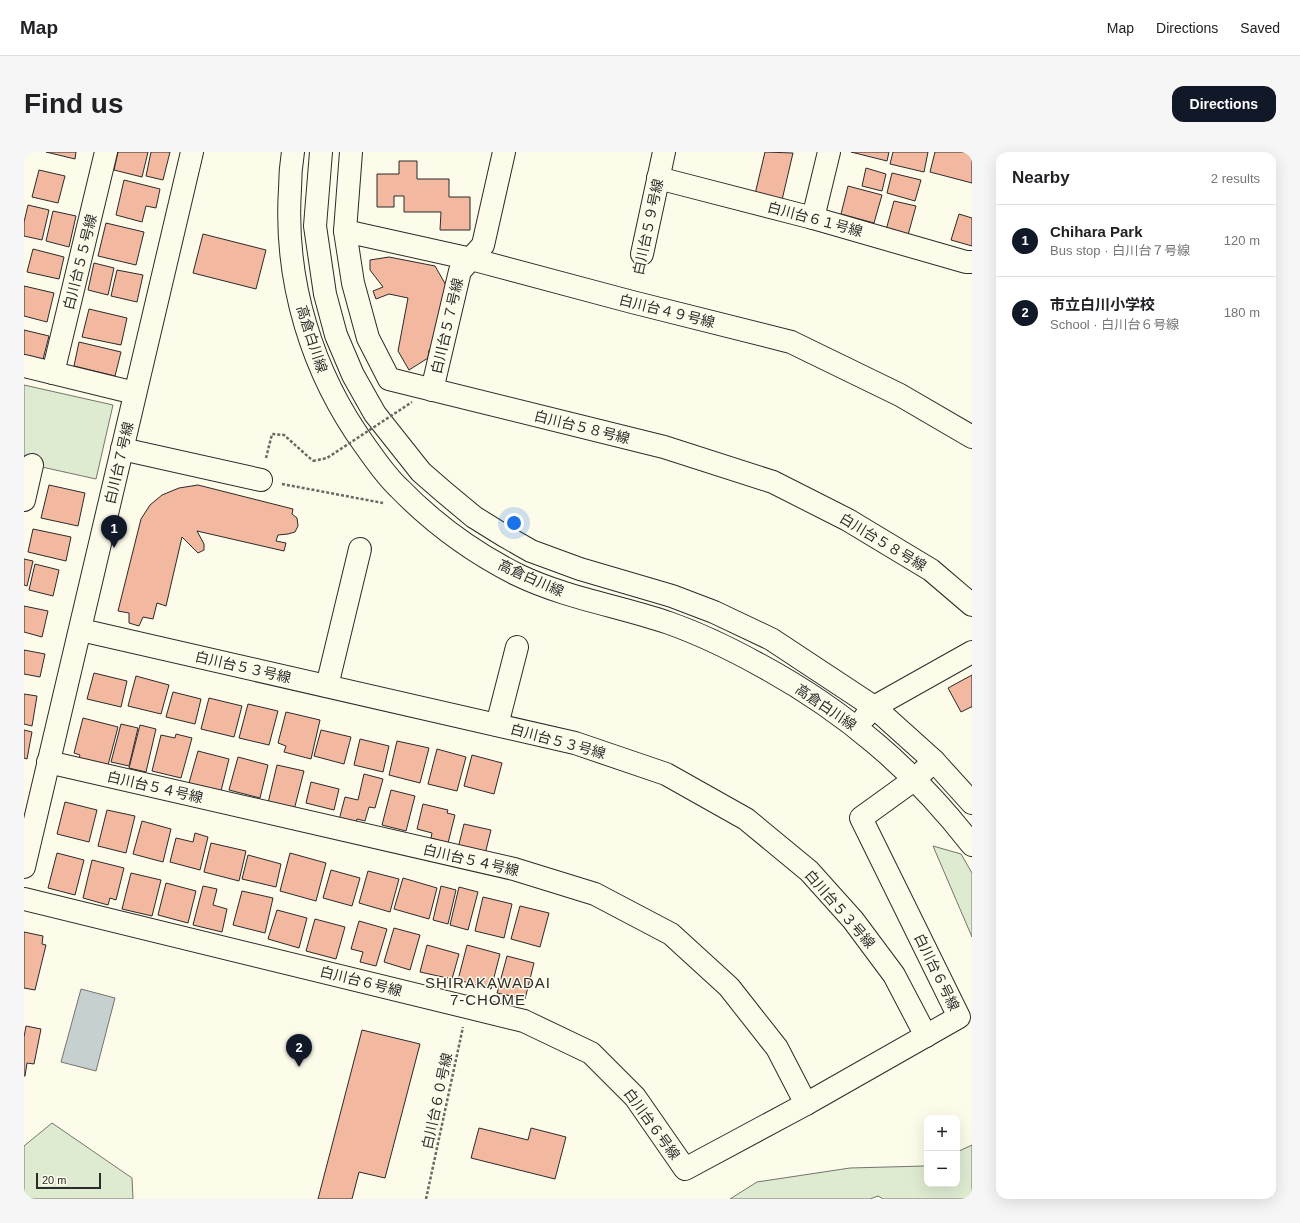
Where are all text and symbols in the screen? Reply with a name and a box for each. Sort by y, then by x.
text: Map [20,17,58,38]
text: Map [1107,20,1134,36]
text: Directions [1156,20,1218,36]
text: Saved [1240,20,1280,36]
button: Directions [1172,86,1276,122]
text: Find us [24,88,124,119]
text: Nearby [1012,168,1070,187]
text: 2 results [1211,171,1260,186]
street label: 白川台５９号線 [630,177,666,277]
street label: 白川台６１号線 [766,199,864,239]
street label: 白川台５５号線 [60,213,100,311]
text: Chihara Park [1050,223,1143,240]
text: 1 [1021,233,1029,248]
text: 120 m [1224,233,1260,248]
text: Bus stop · 白川台７号線 [1050,243,1190,258]
street label: 白川台５７号線 [428,276,466,376]
street label: 白川台４９号線 [618,291,716,331]
text: 市立白川小学校 [1050,296,1155,313]
street label: 高倉白川線 [294,303,330,375]
text: 2 [1021,305,1029,320]
text: 180 m [1224,305,1260,320]
text: School · 白川台６号線 [1050,317,1179,332]
street label: 白川台５８号線 [533,407,631,447]
street label: 白川台７号線 [102,420,136,506]
street label: 白川台５８号線 [837,510,929,574]
your location [504,513,524,533]
pin: 1 [101,515,127,548]
street label: 高倉白川線 [496,556,566,600]
street label: 白川台５３号線 [193,648,293,686]
street label: 高倉白川線 [793,681,859,733]
street label: 白川台５３号線 [509,721,607,761]
street label: 白川台５４号線 [105,768,205,806]
street label: 白川台５４号線 [421,841,521,879]
street label: 白川台５３号線 [802,867,878,951]
street label: 白川台６号線 [911,931,963,1013]
street label: 白川台６号線 [318,963,404,999]
district label: SHIRAKAWADAI 7-CHOME [425,974,551,1008]
pin: 2 [286,1034,312,1067]
street label: 白川台６０号線 [419,1051,455,1151]
street label: 白川台６号線 [621,1085,683,1163]
map controls [924,1115,960,1187]
button: + [924,1115,960,1151]
button: − [924,1151,960,1187]
scale bar [36,1171,101,1190]
text: 20 m [42,1174,66,1186]

